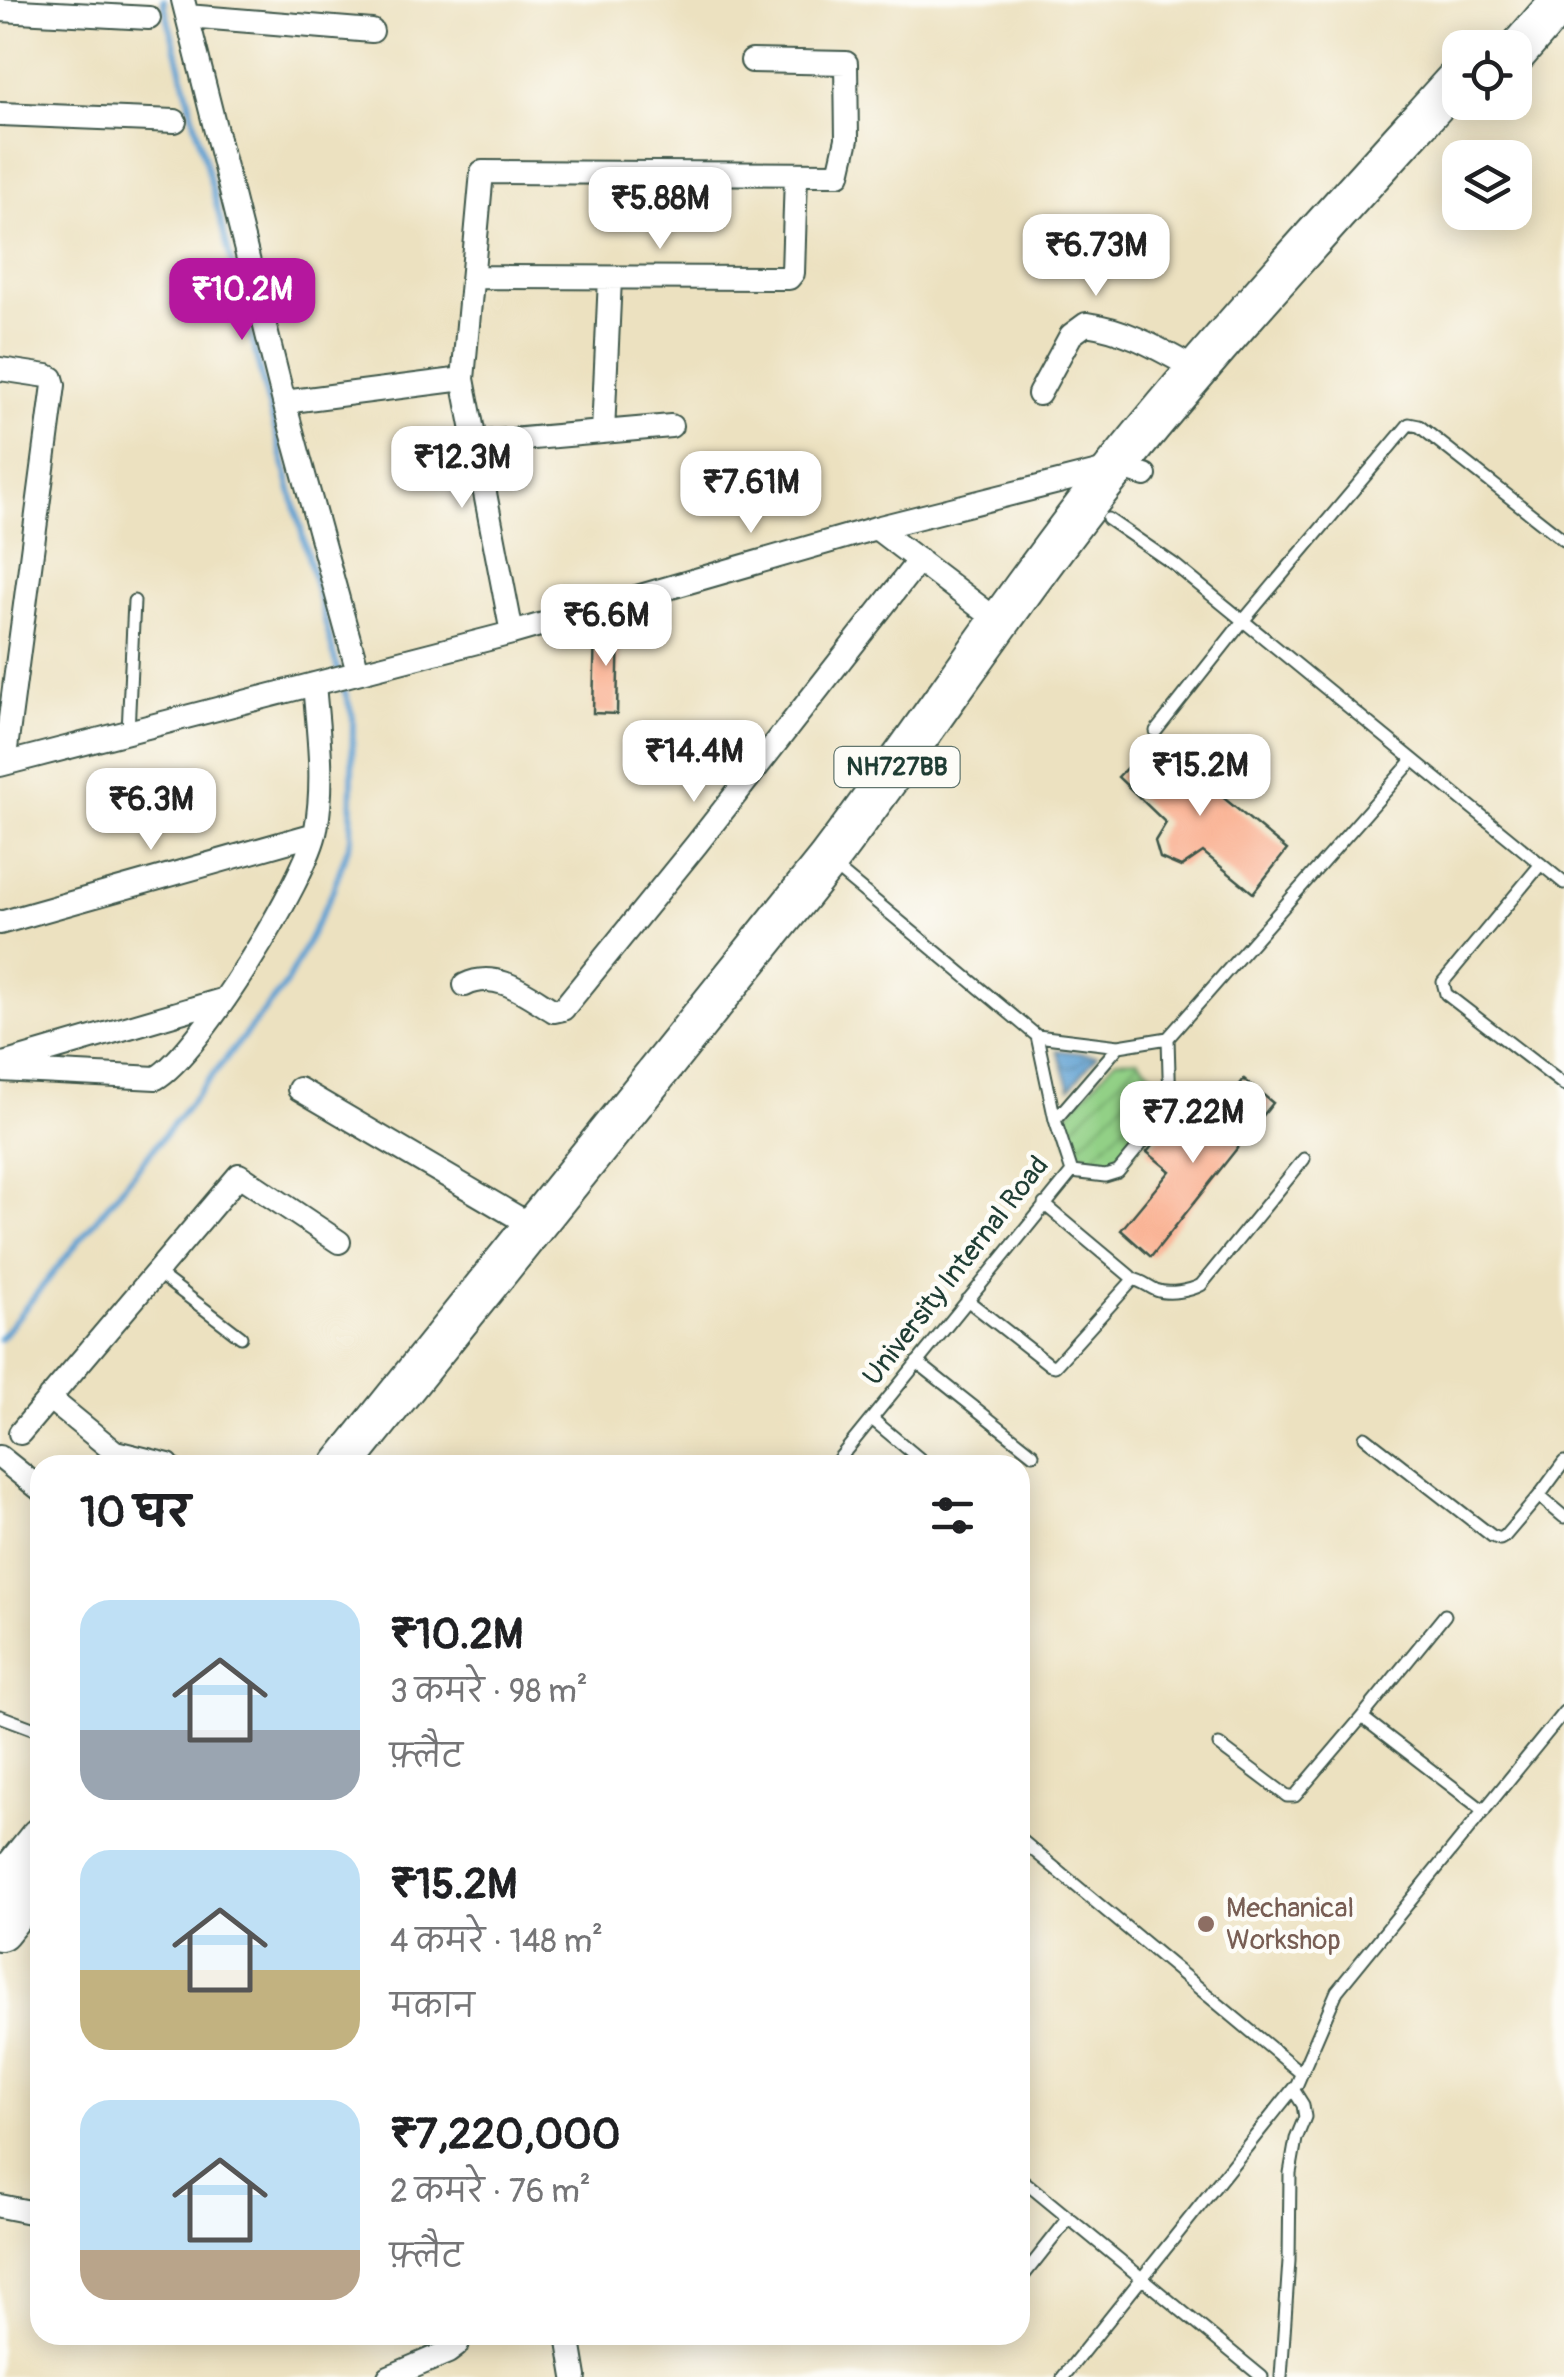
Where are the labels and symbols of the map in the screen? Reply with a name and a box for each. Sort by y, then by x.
pin: ₹5.88M [579,167,741,252]
pin: ₹6.73M [1015,214,1177,299]
pin: ₹10.2M [161,258,323,343]
pin: ₹12.3M [381,426,543,511]
pin: ₹7.61M [670,451,832,536]
pin: ₹6.6M [536,584,676,669]
pin: ₹14.4M [613,720,775,805]
pin: ₹15.2M [1119,734,1281,819]
road number: NH727BB [834,747,960,787]
pin: ₹6.3M [81,768,221,853]
pin: ₹7.22M [1112,1081,1274,1166]
street label: University Internal Road [856,1149,1056,1393]
place label: Mechanical Workshop [1226,1891,1354,1958]
marker: Mechanical Workshop [1195,1913,1217,1935]

